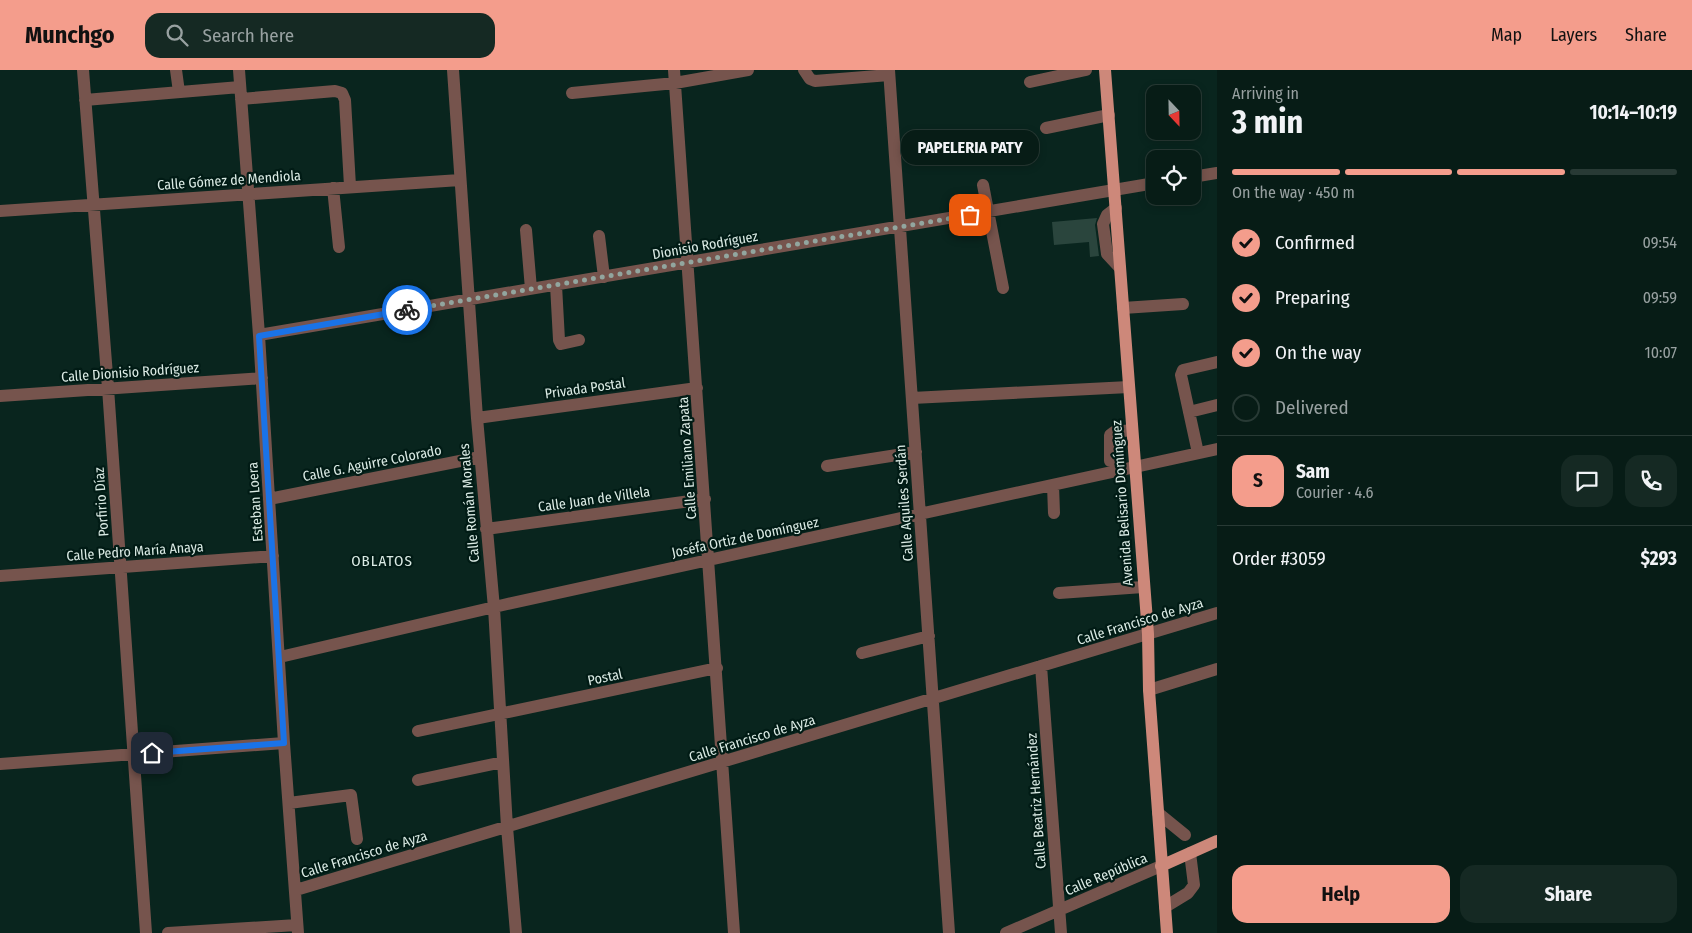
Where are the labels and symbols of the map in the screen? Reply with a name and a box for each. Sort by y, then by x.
north arrow [1146,85,1201,140]
callout: PAPELERIA PATY [901,130,1039,165]
street label: Calle Gómez de Mendiola [157,167,302,194]
pin [949,194,991,236]
street label: Dionisio Rodríguez [651,228,760,263]
courier [382,285,432,335]
street label: Calle Dionisio Rodríguez [61,359,200,386]
street label: Privada Postal [544,374,627,403]
street label: Calle Emiliano Zapata [675,396,700,520]
street label: Avenida Belisario Domínguez [1108,419,1137,586]
street label: Calle G. Aguirre Colorado [301,442,443,485]
street label: Calle Román Morales [456,443,483,563]
street label: Calle Aquiles Serdán [892,444,917,562]
street label: Esteban Loera [244,461,267,543]
street label: Porfirio Díaz [91,466,112,537]
street label: Calle Juan de Villela [537,483,651,516]
street label: Joséfa Ortiz de Domínguez [670,514,821,561]
street label: Calle Pedro María Anaya [66,538,204,565]
district label: OBLATOS [351,552,413,570]
street label: Calle Francisco de Ayza [1075,594,1205,649]
street label: Postal [586,665,624,689]
street label: Calle Francisco de Ayza [687,711,817,766]
pin [131,732,173,774]
street label: Calle Beatriz Hernández [1023,732,1050,869]
street label: Calle Francisco de Ayza [299,827,429,882]
street label: Calle República [1063,849,1150,899]

